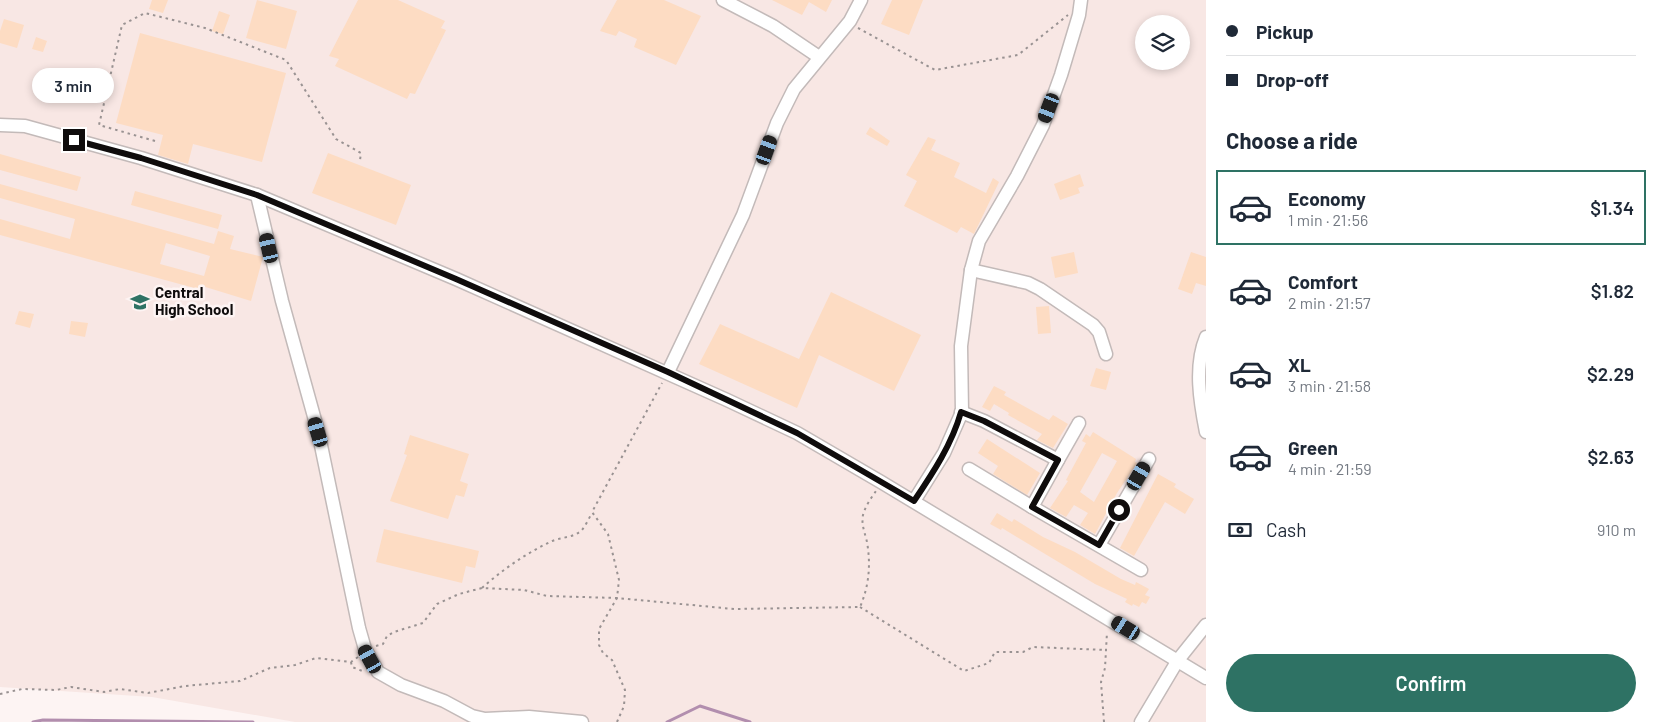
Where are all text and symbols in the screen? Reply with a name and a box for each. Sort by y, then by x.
map controls [1135,15,1190,70]
button: layers [1135,15,1190,70]
text: Pickup [1256,20,1314,43]
callout: 3 min [33,68,115,102]
text: Drop-off [1256,68,1329,91]
text: 3 min [54,76,92,95]
car [1036,91,1061,125]
text: Choose a ride [1226,127,1358,153]
route end [63,129,85,151]
car [754,133,779,167]
icon: car [1228,185,1273,230]
text: Economy [1288,187,1366,210]
text: $1.34 [1590,196,1634,219]
text: 1 min · 21:56 [1288,210,1368,229]
car [258,232,279,264]
icon: car [1228,268,1273,313]
text: Comfort [1288,270,1358,293]
text: $1.82 [1591,279,1634,302]
place label: Central High School [155,283,233,318]
school or university icon: Central High School [129,291,151,313]
text: 2 min · 21:57 [1288,293,1371,312]
icon: car [1228,351,1273,396]
text: XL [1288,353,1311,376]
text: $2.29 [1587,362,1634,385]
text: 3 min · 21:58 [1288,376,1371,395]
car [306,415,329,449]
icon: car [1228,434,1273,479]
text: Green [1288,436,1338,459]
text: $2.63 [1587,445,1634,468]
car [1125,459,1152,493]
text: 4 min · 21:59 [1288,459,1372,478]
route start [1108,499,1130,521]
icon: cash [1226,516,1254,544]
text: Cash [1266,518,1307,541]
text: 910 m [1597,520,1636,539]
car [1109,614,1142,642]
car [356,642,383,676]
button: Confirm [1226,654,1636,712]

